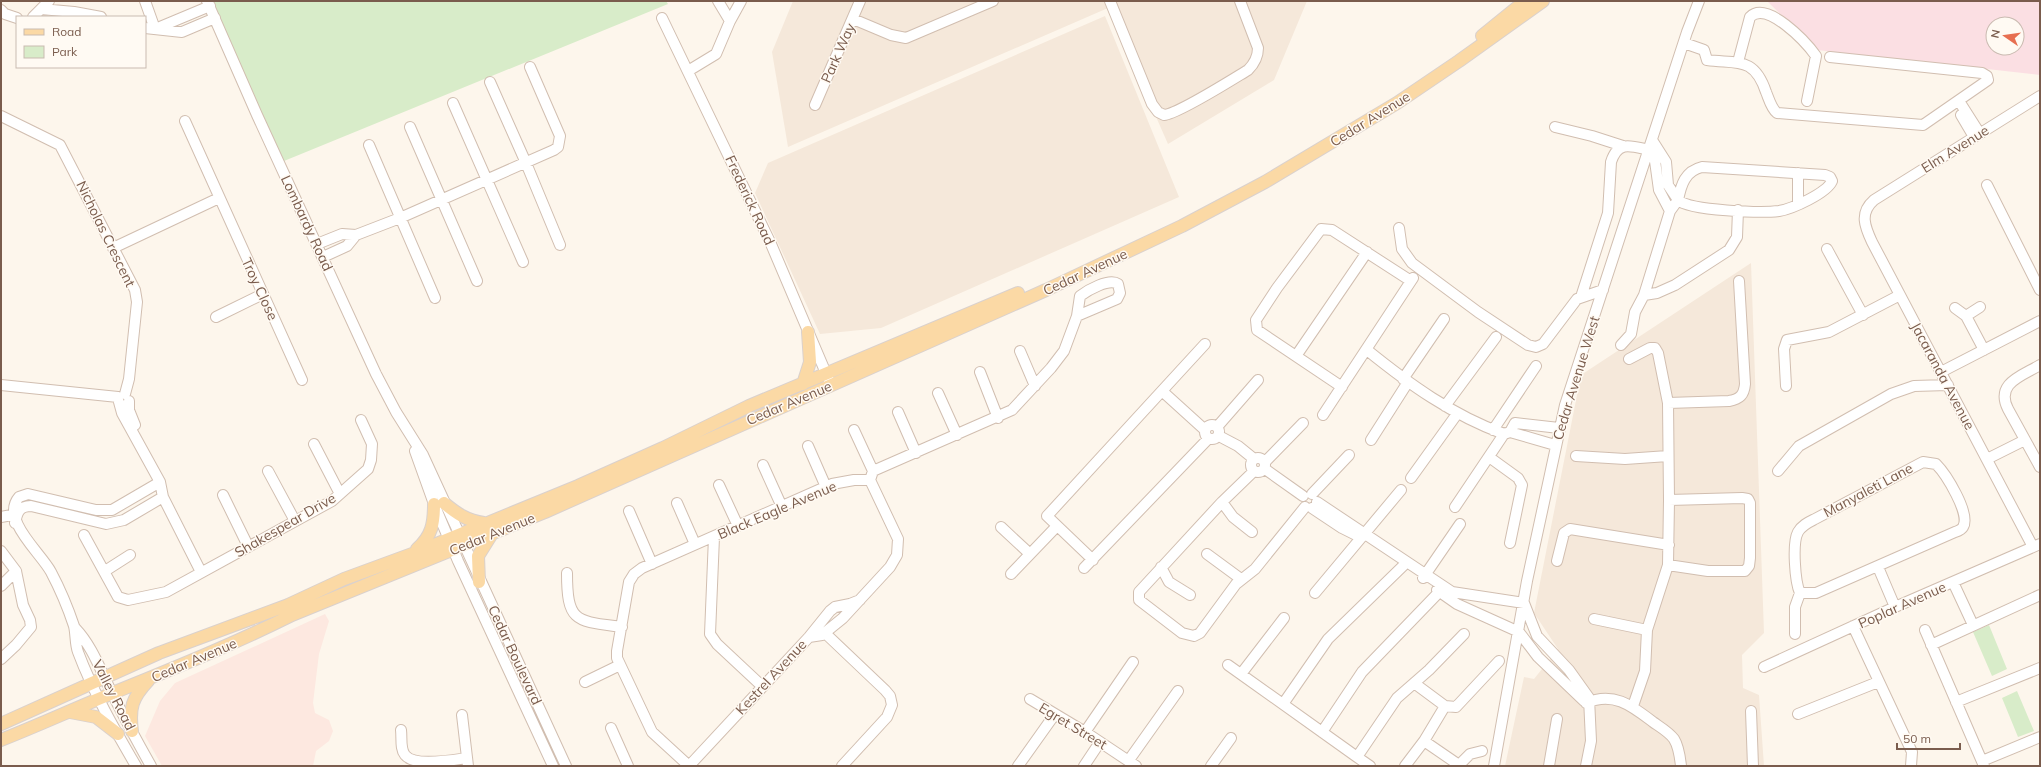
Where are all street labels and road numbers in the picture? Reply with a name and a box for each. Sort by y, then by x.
street label: Park Way [817,20,859,86]
street label: Cedar Avenue [1327,87,1413,151]
street label: Elm Avenue [1918,121,1992,177]
street label: Frederick Road [721,152,779,248]
street label: Lombardy Road [277,172,337,274]
street label: Nicholas Crescent [73,178,140,290]
street label: Cedar Avenue [1040,245,1130,299]
street label: Troy Close [238,255,282,323]
street label: Cedar Avenue West [1549,314,1603,442]
street label: Jacaranda Avenue [1907,319,1979,433]
street label: Cedar Avenue [744,377,834,429]
street label: Manyaleti Lane [1820,459,1916,521]
street label: Black Eagle Avenue [715,477,839,543]
street label: Shakespear Drive [231,489,339,561]
street label: Cedar Avenue [446,509,538,559]
street label: Poplar Avenue [1855,578,1949,632]
street label: Cedar Boulevard [484,602,546,708]
street label: Cedar Avenue [149,634,239,686]
street label: Kestrel Avenue [732,636,810,718]
street label: Valley Road [89,657,139,733]
street label: Egret Street [1036,699,1110,753]

